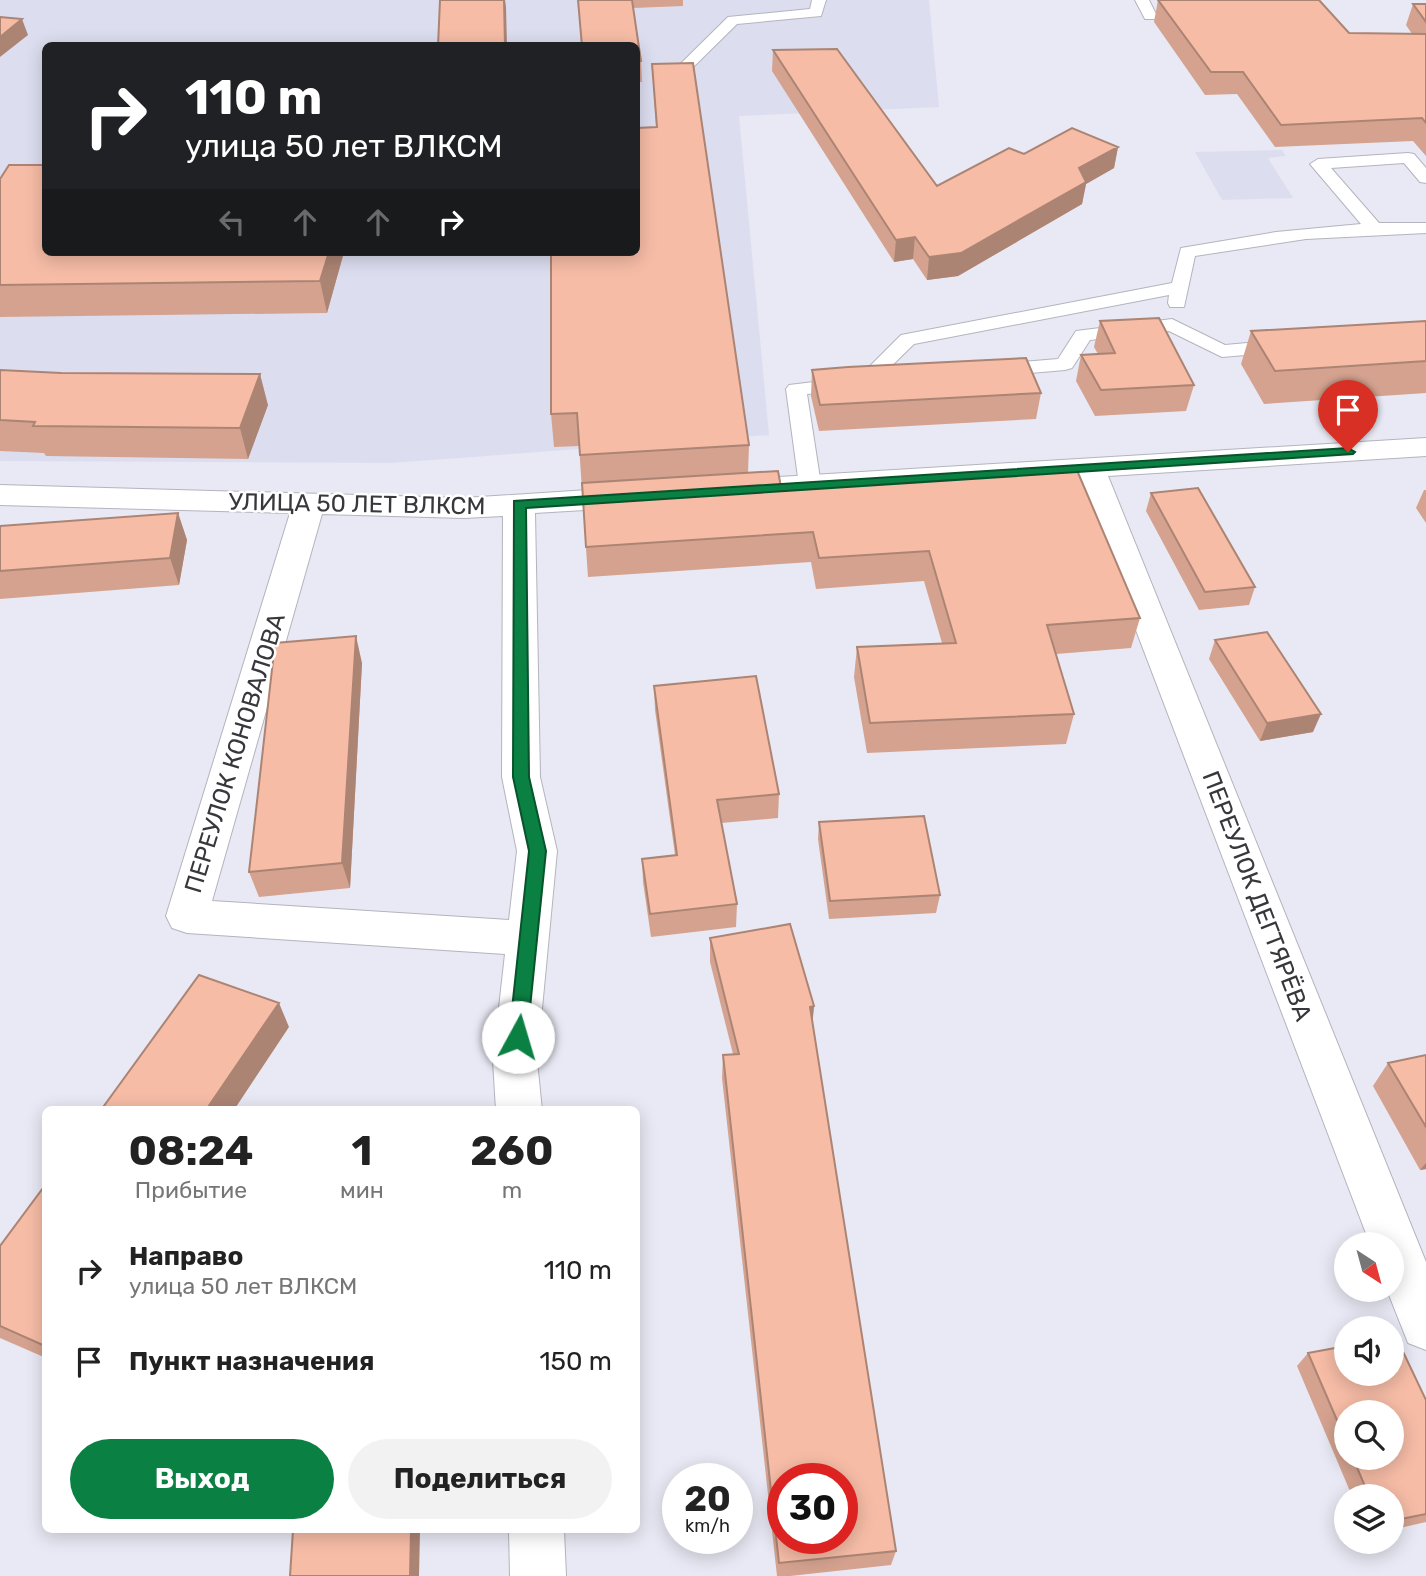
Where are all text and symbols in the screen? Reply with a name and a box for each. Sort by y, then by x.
text: 110 m [185,68,322,126]
icon: right [70,70,161,161]
text: улица 50 лет ВЛКСМ [185,127,503,165]
icon: left [213,203,251,241]
icon: ahead [286,203,324,241]
icon: ahead [359,203,397,241]
icon: right [432,203,470,241]
pin [1318,380,1378,452]
icon: arrive [1329,391,1367,429]
street label: УЛИЦА 50 ЛЕТ ВЛКСМ [228,488,486,520]
street label: ПЕРЕУЛОК КОНОВАЛОВА [179,610,291,896]
street label: ПЕРЕУЛОК ДЕГТЯРЁВА [1196,767,1318,1025]
position arrow [481,1000,555,1074]
text: 08:24 [129,1126,254,1176]
text: 1 [351,1126,372,1176]
text: 260 [470,1126,553,1176]
text: Прибытие [135,1176,247,1204]
text: мин [340,1176,384,1204]
text: m [502,1176,522,1204]
north arrow [1334,1232,1404,1302]
map controls [1334,1232,1404,1554]
text: Направо [129,1241,243,1272]
icon: right [70,1252,108,1290]
text: 110 m [544,1255,612,1286]
text: улица 50 лет ВЛКСМ [129,1272,357,1300]
button: sound [1334,1316,1404,1386]
icon: arrive [70,1343,108,1381]
text: Пункт назначения [129,1346,374,1377]
text: 150 m [539,1346,612,1377]
button: search [1334,1400,1404,1470]
button: Выход [70,1439,334,1519]
button: Поделиться [348,1439,612,1519]
speed limit sign: 30 [767,1463,858,1554]
text: 20 [684,1478,731,1520]
button: layers [1334,1484,1404,1554]
text: km/h [685,1515,730,1537]

